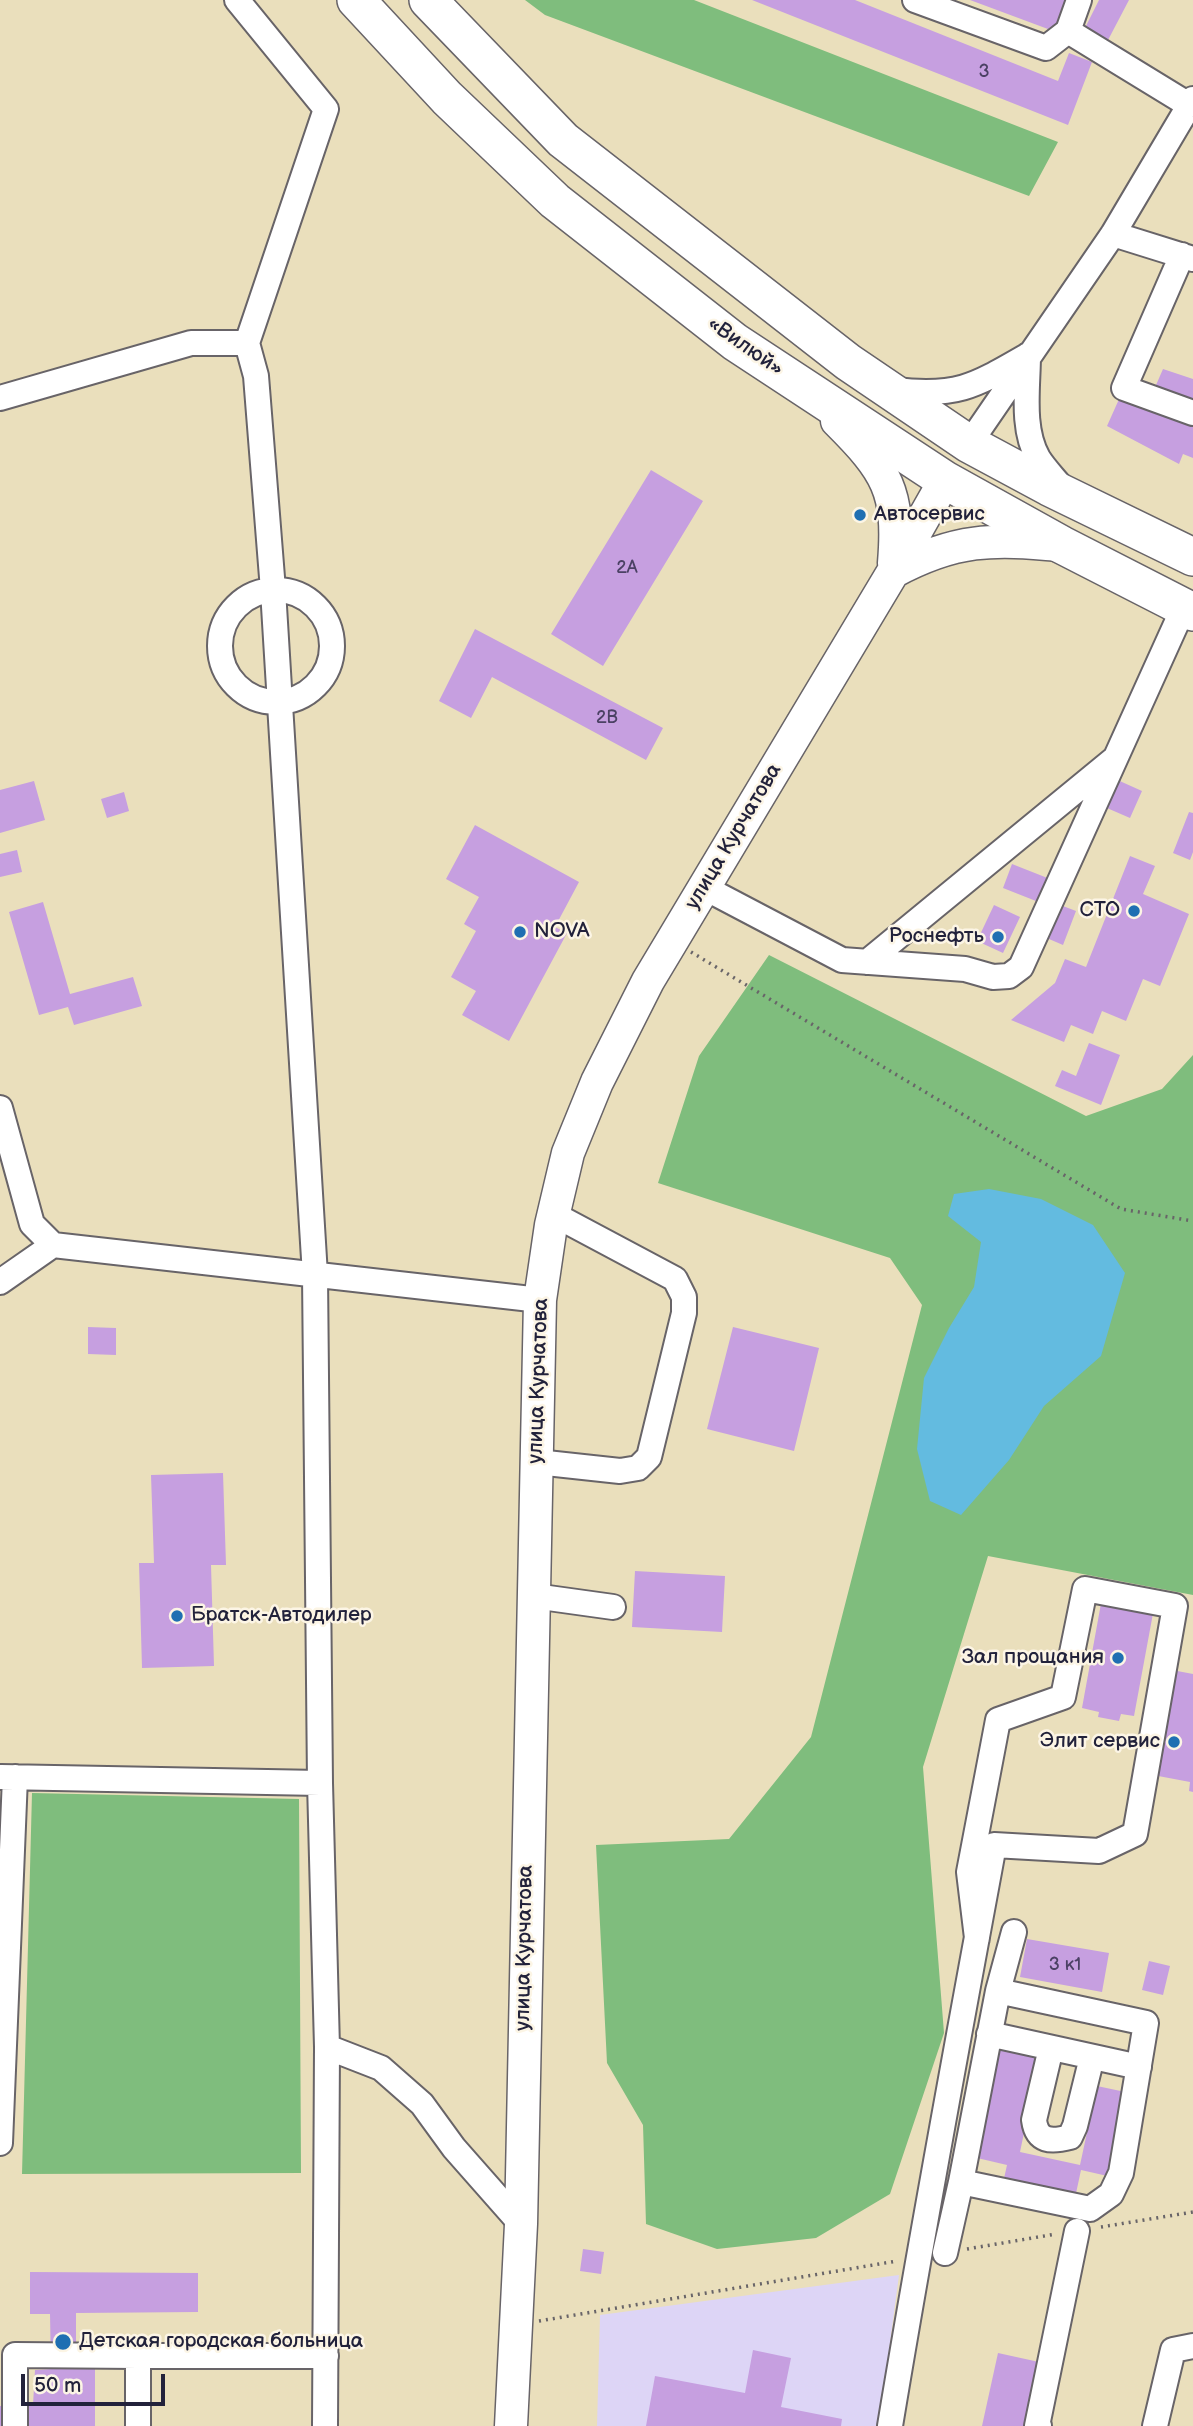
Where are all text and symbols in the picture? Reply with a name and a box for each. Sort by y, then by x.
house number: 3 [978,61,990,83]
street label: «Вилюй» [702,312,788,382]
place label: Автосервис [874,502,985,528]
marker: Автосервис [852,507,868,523]
house number: 2А [616,557,638,579]
house number: 2В [596,707,618,729]
street label: улица Курчатова [680,759,788,915]
place label: СТО [1080,898,1120,924]
marker: СТО [1126,903,1142,919]
place label: NOVA [534,919,589,945]
marker: NOVA [512,924,528,940]
place label: Роснефть [889,924,984,950]
marker: Роснефть [990,929,1006,945]
street label: улица Курчатова [524,1298,554,1464]
place label: Братск-Автодилер [191,1603,372,1629]
marker: Братск-Автодилер [169,1608,185,1624]
place label: Зал прощания [962,1645,1104,1671]
marker: Зал прощания [1110,1650,1126,1666]
place label: Элит сервис [1040,1729,1160,1755]
marker: Элит сервис [1166,1734,1182,1750]
street label: улица Курчатова [511,1865,539,2031]
house number: 3 к1 [1049,1954,1081,1976]
place label: Детская городская больница [79,2329,363,2355]
marker: Детская городская больница [53,2332,73,2352]
scale bar [24,2360,168,2404]
text: 50 m [34,2373,81,2398]

